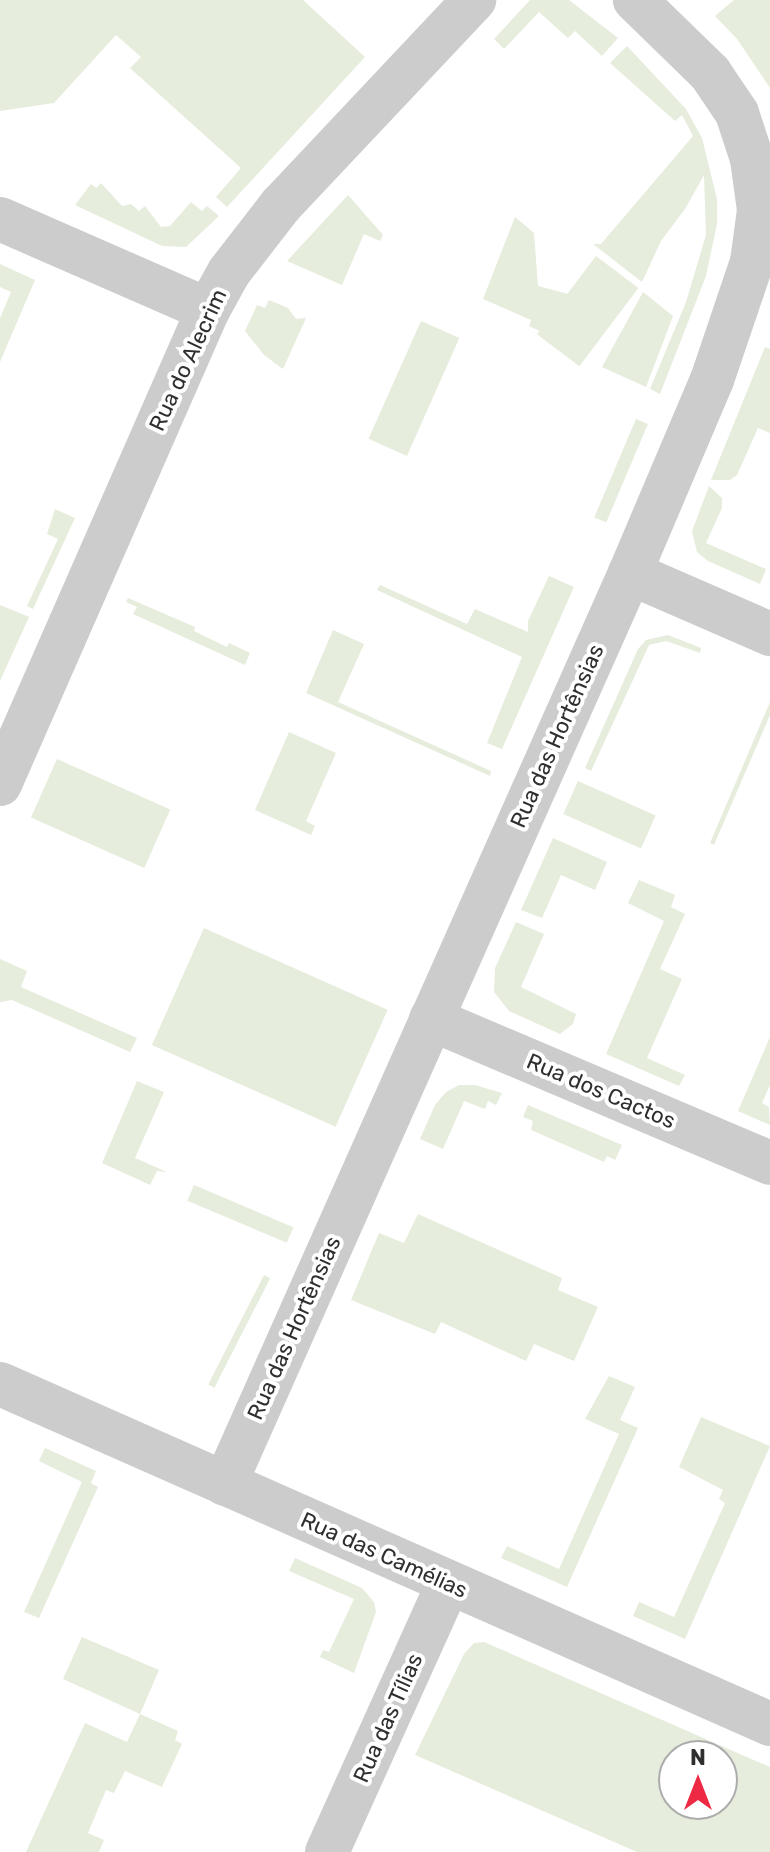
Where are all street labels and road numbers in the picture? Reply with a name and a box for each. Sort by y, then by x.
street label: Rua do Alecrim [143,285,233,435]
street label: Rua das Hortênsias [505,640,609,832]
street label: Rua dos Cactos [523,1048,679,1134]
street label: Rua das Hortênsias [242,1232,346,1424]
street label: Rua das Camélias [297,1506,471,1604]
street label: Rua das Tílias [348,1649,428,1787]

